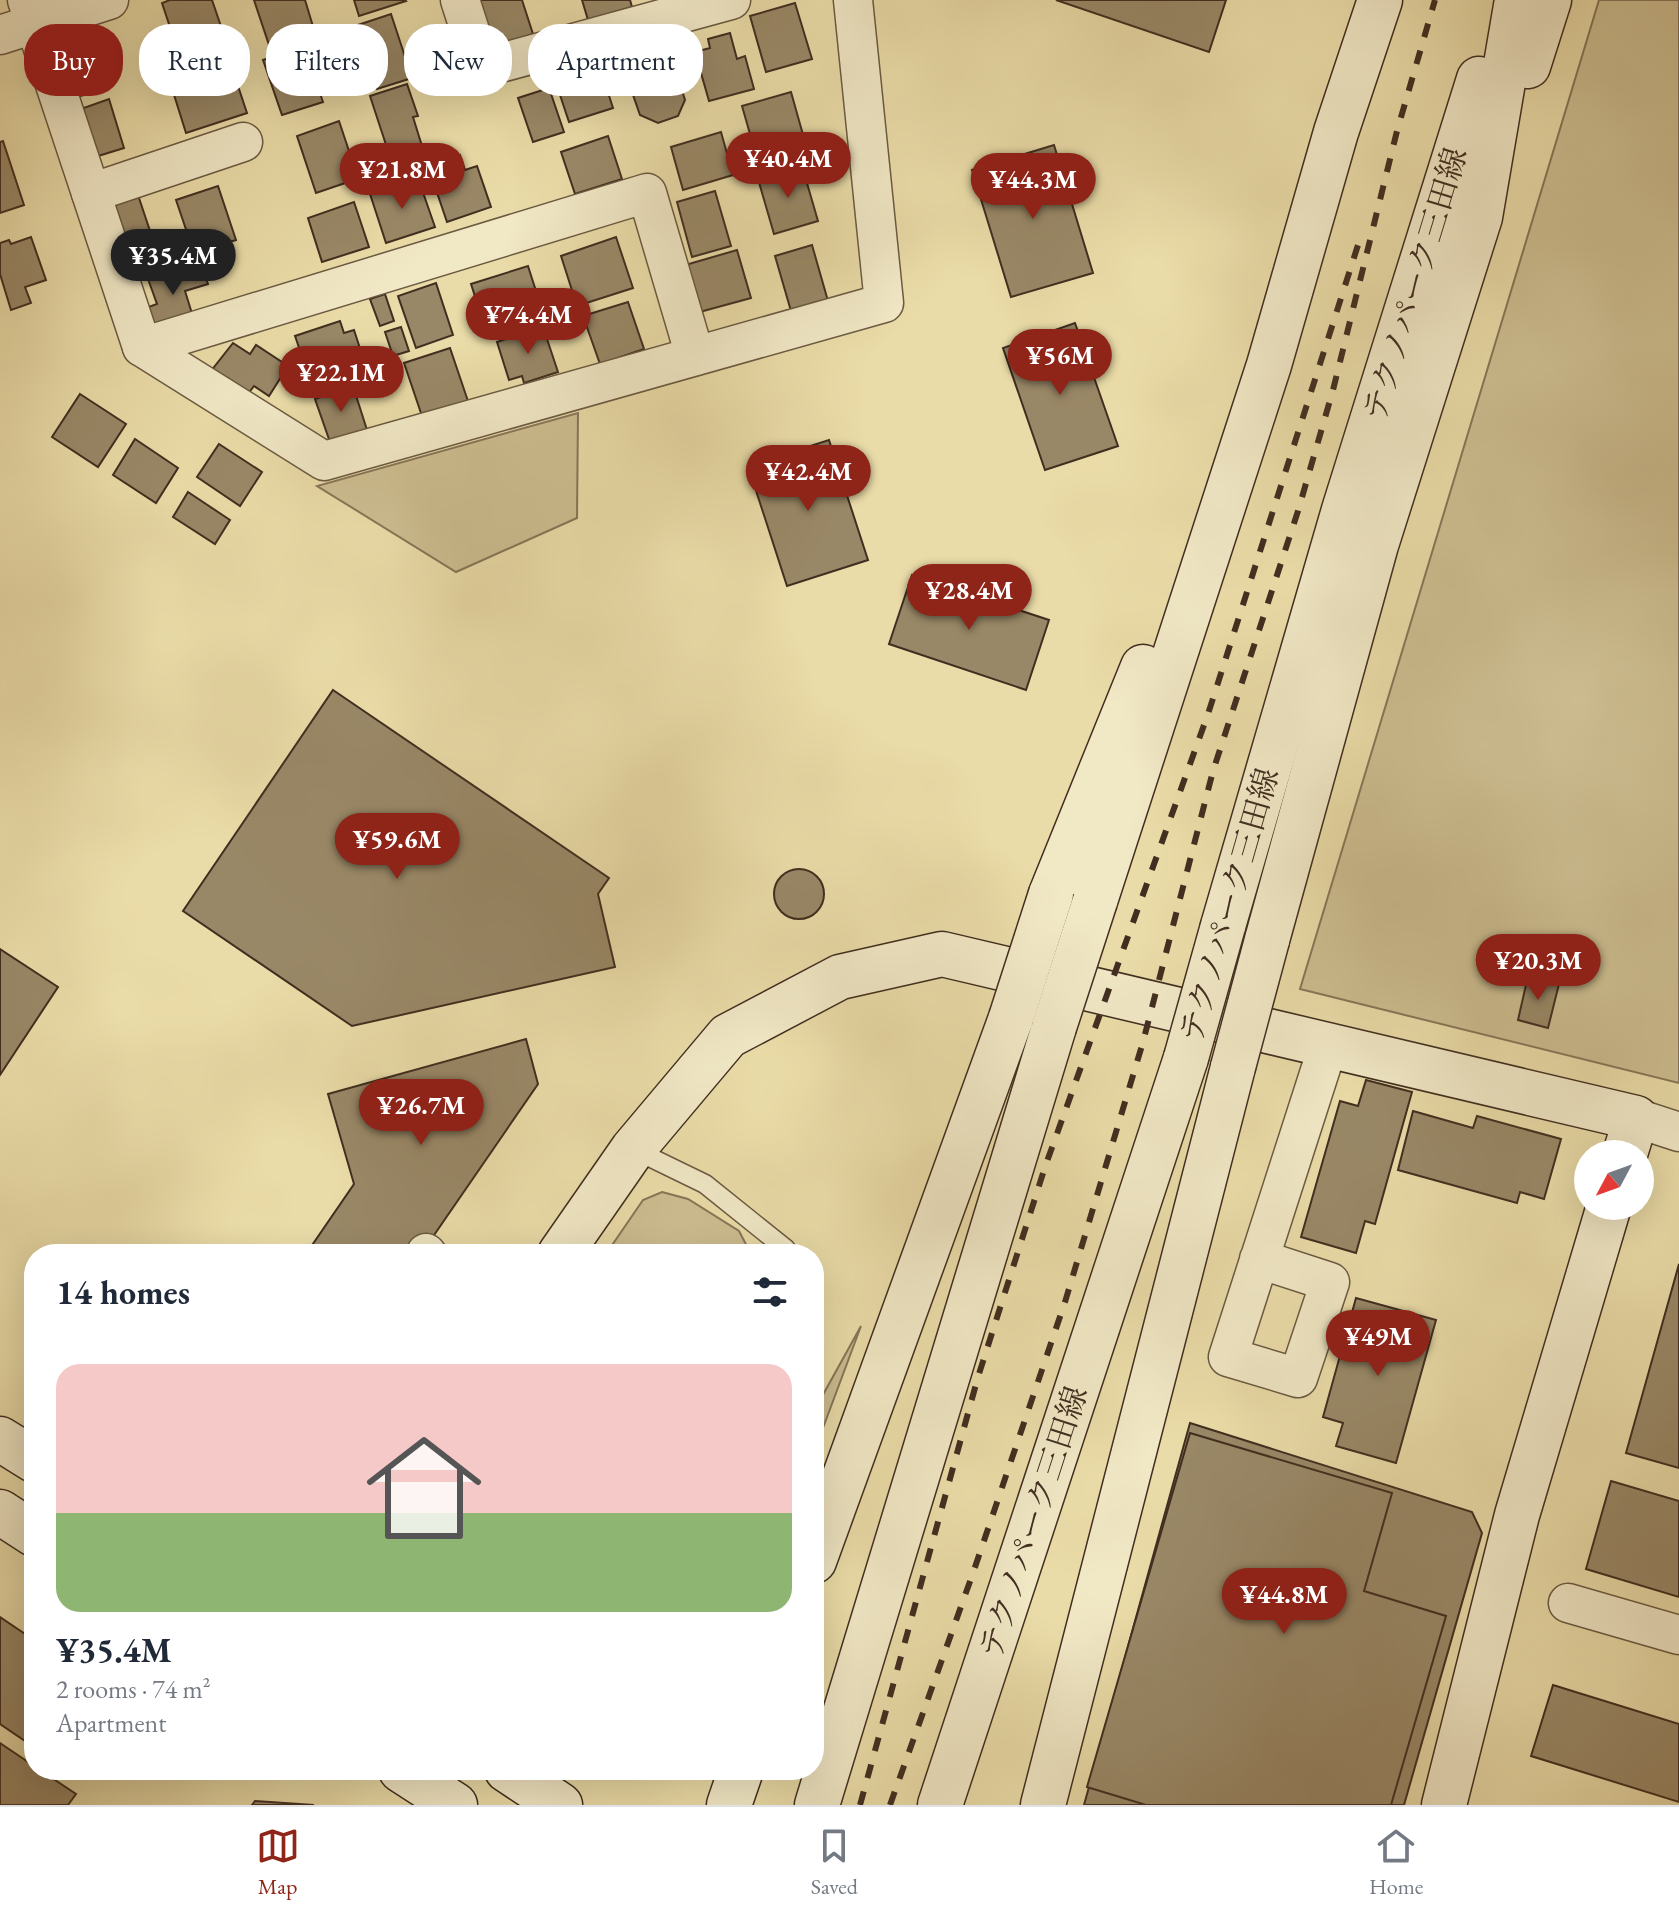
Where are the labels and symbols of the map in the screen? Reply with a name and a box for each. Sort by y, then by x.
pin: ¥40.4M [723,132,853,200]
street label: テクノパーク三田線 [1353,142,1477,426]
pin: ¥21.8M [337,143,467,211]
pin: ¥44.3M [968,153,1098,221]
pin: ¥35.4M [108,229,238,297]
pin: ¥74.4M [463,288,593,356]
pin: ¥56M [1013,329,1107,397]
pin: ¥22.1M [276,346,406,414]
pin: ¥42.4M [743,445,873,513]
pin: ¥28.4M [904,564,1034,632]
street label: テクノパーク三田線 [1170,763,1288,1047]
pin: ¥59.6M [332,813,462,881]
pin: ¥20.3M [1473,934,1603,1002]
pin: ¥26.7M [356,1079,486,1147]
north arrow [1574,1140,1654,1220]
pin: ¥49M [1331,1310,1425,1378]
street label: テクノパーク三田線 [969,1381,1097,1663]
pin: ¥44.8M [1219,1568,1349,1636]

